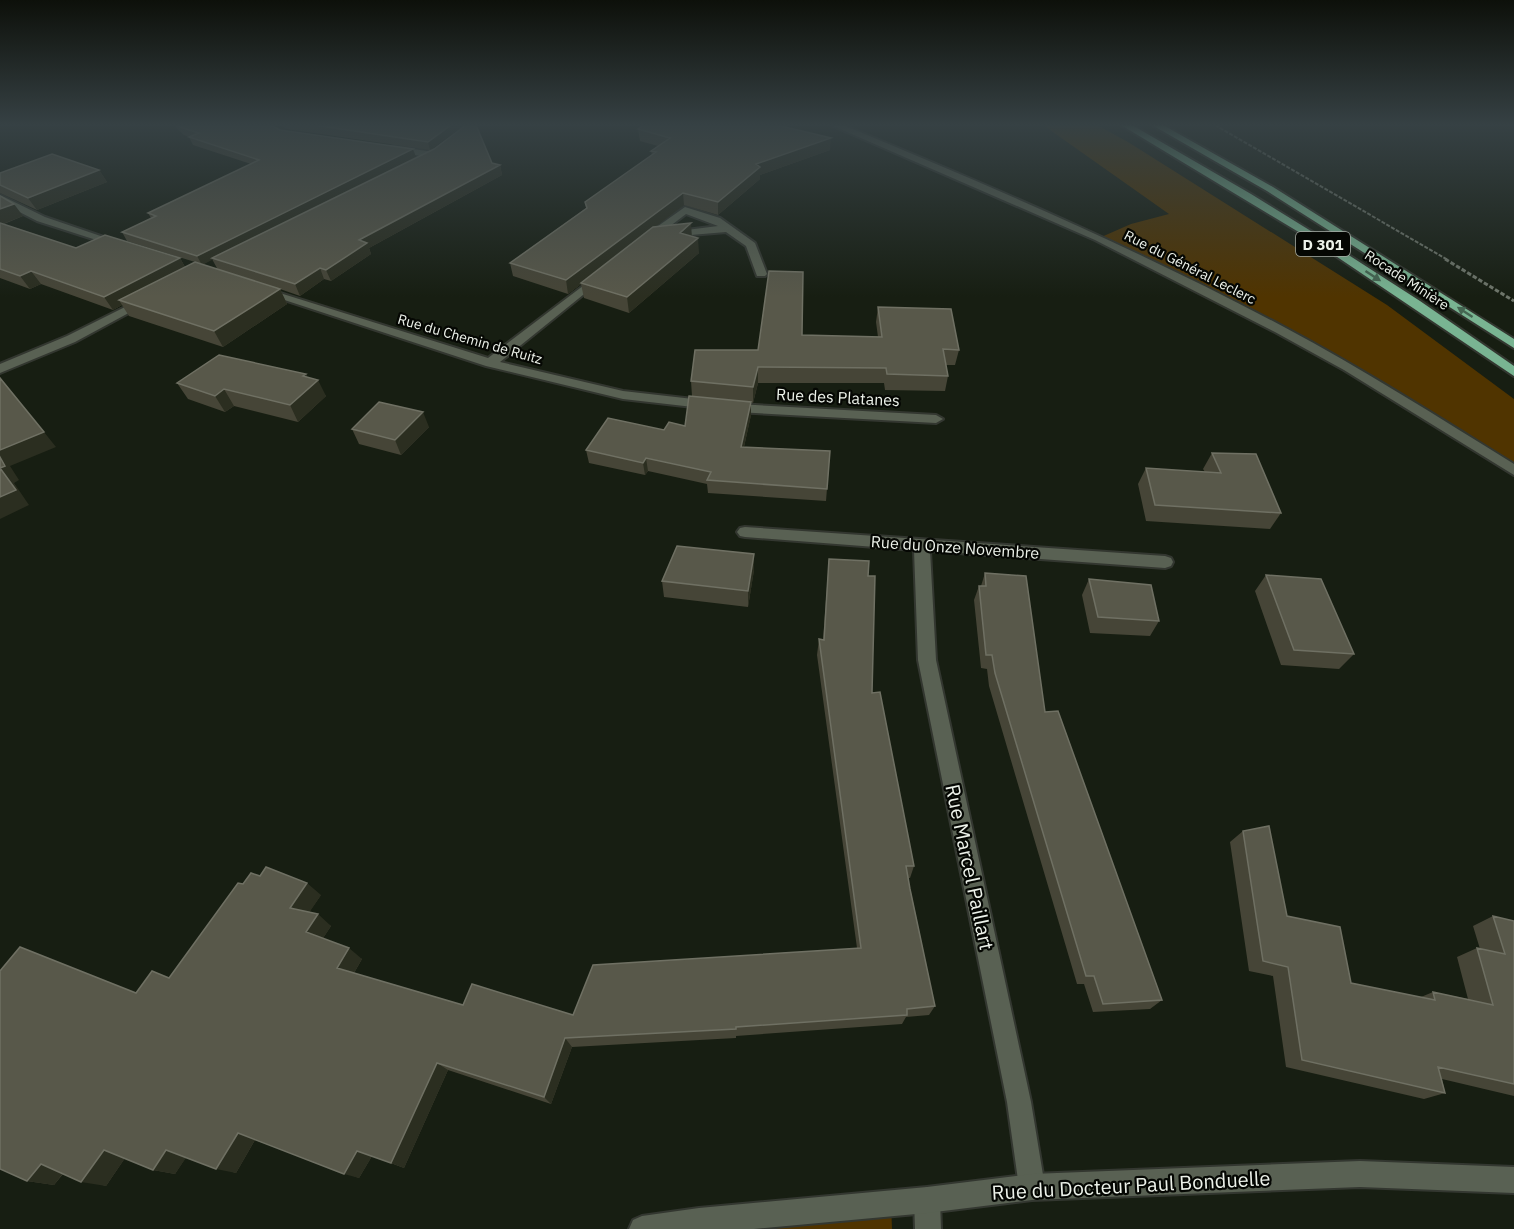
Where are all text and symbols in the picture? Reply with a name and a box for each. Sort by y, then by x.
street label: Rue du Général Leclerc [1121,226,1259,308]
road number: D 301 [1296,232,1350,256]
street label: Rocade Minière [1361,246,1453,314]
one-way arrow [1365,270,1381,281]
one-way arrow [1457,307,1473,318]
street label: Rue du Chemin de Ruitz [396,310,545,368]
street label: Rue des Platanes [776,384,900,410]
street label: Rue du Onze Novembre [870,531,1040,563]
street label: Rue Marcel Paillart [939,782,1001,952]
street label: Rue du Docteur Paul Bonduelle [991,1164,1271,1206]

